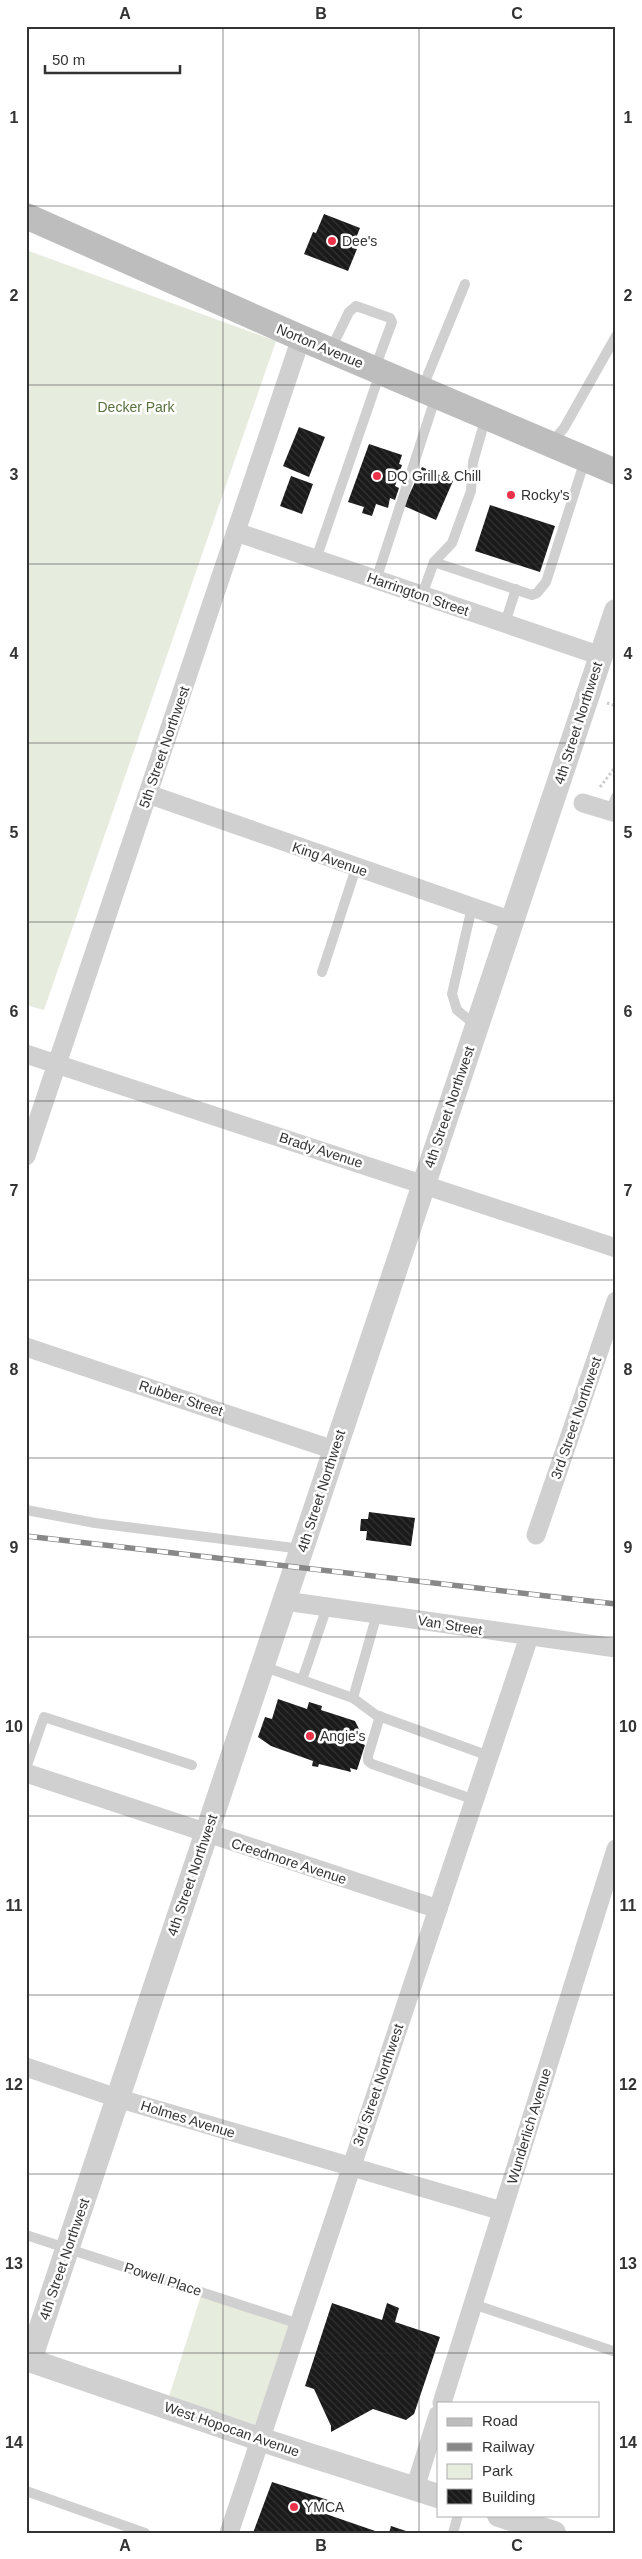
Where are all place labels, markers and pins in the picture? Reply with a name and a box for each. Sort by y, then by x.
place label: Dee's [342,233,377,249]
marker: Dee's [326,235,338,247]
place label: DQ Grill & Chill [387,468,481,484]
marker: DQ Grill & Chill [371,470,383,482]
place label: Rocky's [521,487,570,503]
marker: Rocky's [505,489,517,501]
place label: Angie's [320,1728,365,1744]
marker: Angie's [304,1730,316,1742]
place label: YMCA [304,2499,345,2515]
marker: YMCA [288,2501,300,2513]

